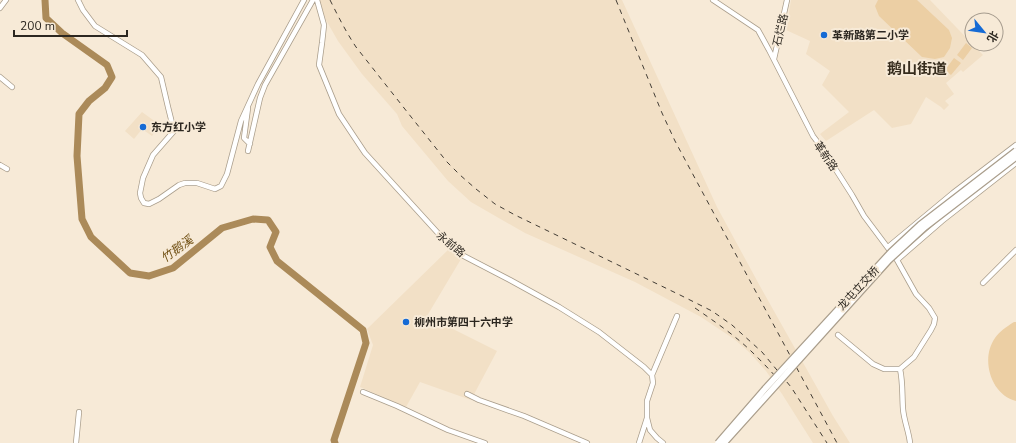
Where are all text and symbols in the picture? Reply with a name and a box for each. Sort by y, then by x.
scale bar [14,12,127,38]
street label: 石烂路 [769,12,792,48]
north arrow [964,12,1004,52]
text: 200 m [20,18,55,34]
place label: 革新路第二小学 [832,28,909,43]
text: 北 [983,28,1002,45]
marker: 革新路第二小学 [819,30,829,40]
district label: 鹅山街道 [887,59,947,79]
place label: 东方红小学 [151,120,206,135]
marker: 东方红小学 [138,122,148,132]
street label: 革新路 [810,138,841,174]
street label: 永前路 [433,228,468,261]
water label: 竹鹅溪 [158,231,198,266]
street label: 龙屯立交桥 [834,263,883,314]
place label: 柳州市第四十六中学 [414,315,513,330]
marker: 柳州市第四十六中学 [401,317,411,327]

